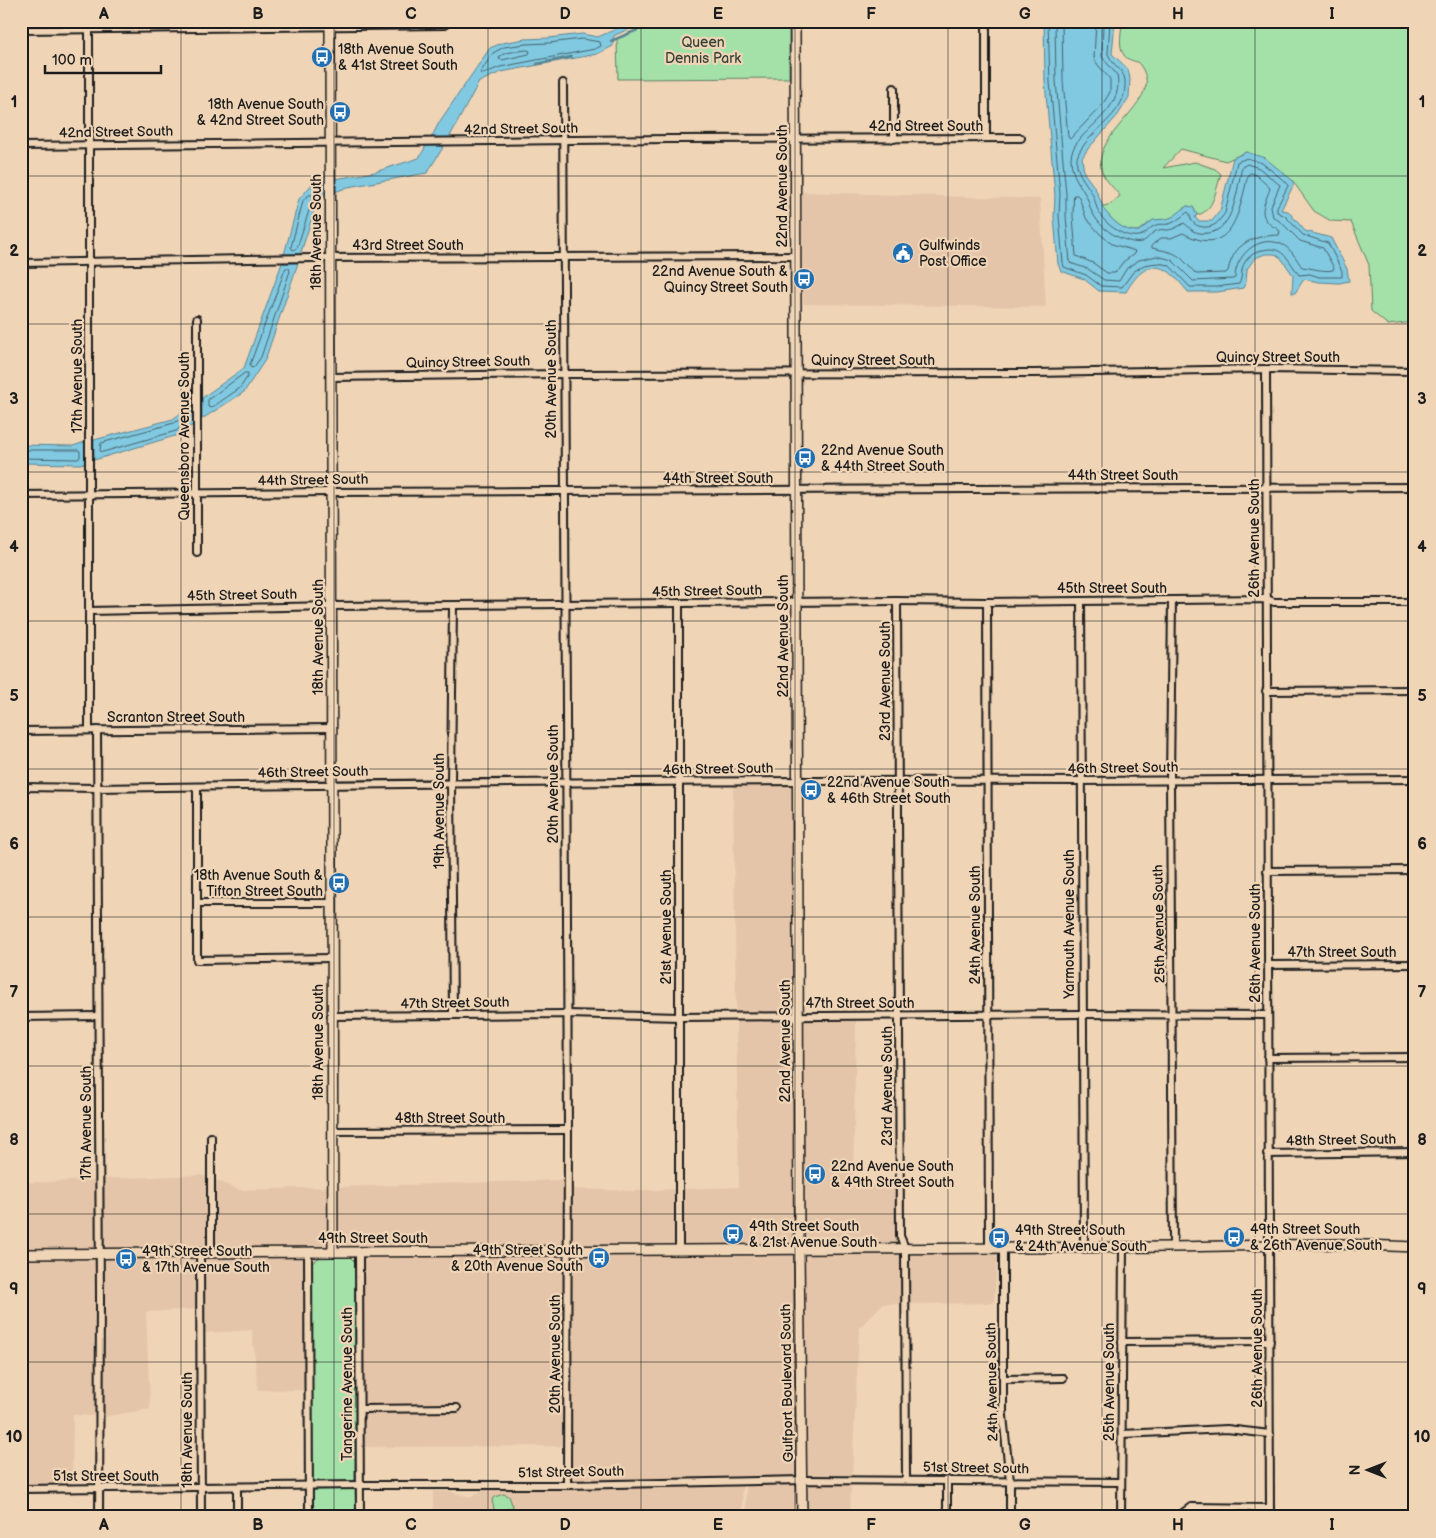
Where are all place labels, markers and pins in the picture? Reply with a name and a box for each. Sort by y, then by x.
place label: 18th Avenue South & 41st Street South [338,41,458,74]
bus stop icon: 18th Avenue South & 41st Street South [310,45,334,69]
place label: 18th Avenue South & 42nd Street South [197,96,324,129]
bus stop icon: 18th Avenue South & 42nd Street South [328,100,352,124]
place label: Gulfwinds Post Office [919,237,987,270]
public building icon: Gulfwinds Post Office [891,241,915,265]
place label: 22nd Avenue South & Quincy Street South [652,263,788,296]
bus stop icon: 22nd Avenue South & Quincy Street South [792,267,816,291]
place label: 22nd Avenue South & 44th Street South [821,442,945,475]
bus stop icon: 22nd Avenue South & 44th Street South [793,446,817,470]
place label: 22nd Avenue South & 46th Street South [827,774,951,807]
bus stop icon: 22nd Avenue South & 46th Street South [799,778,823,802]
place label: 18th Avenue South & Tifton Street South [194,867,323,900]
bus stop icon: 18th Avenue South & Tifton Street South [327,871,351,895]
place label: 22nd Avenue South & 49th Street South [831,1158,955,1191]
bus stop icon: 22nd Avenue South & 49th Street South [803,1162,827,1186]
place label: 49th Street South & 21st Avenue South [749,1218,877,1251]
place label: 49th Street South & 26th Avenue South [1250,1221,1383,1254]
bus stop icon: 49th Street South & 21st Avenue South [721,1222,745,1246]
place label: 49th Street South & 24th Avenue South [1015,1222,1147,1255]
bus stop icon: 49th Street South & 26th Avenue South [1222,1225,1246,1249]
bus stop icon: 49th Street South & 24th Avenue South [987,1226,1011,1250]
place label: 49th Street South & 20th Avenue South [451,1242,583,1275]
place label: 49th Street South & 17th Avenue South [142,1243,270,1276]
bus stop icon: 49th Street South & 20th Avenue South [587,1246,611,1270]
bus stop icon: 49th Street South & 17th Avenue South [114,1247,138,1271]

